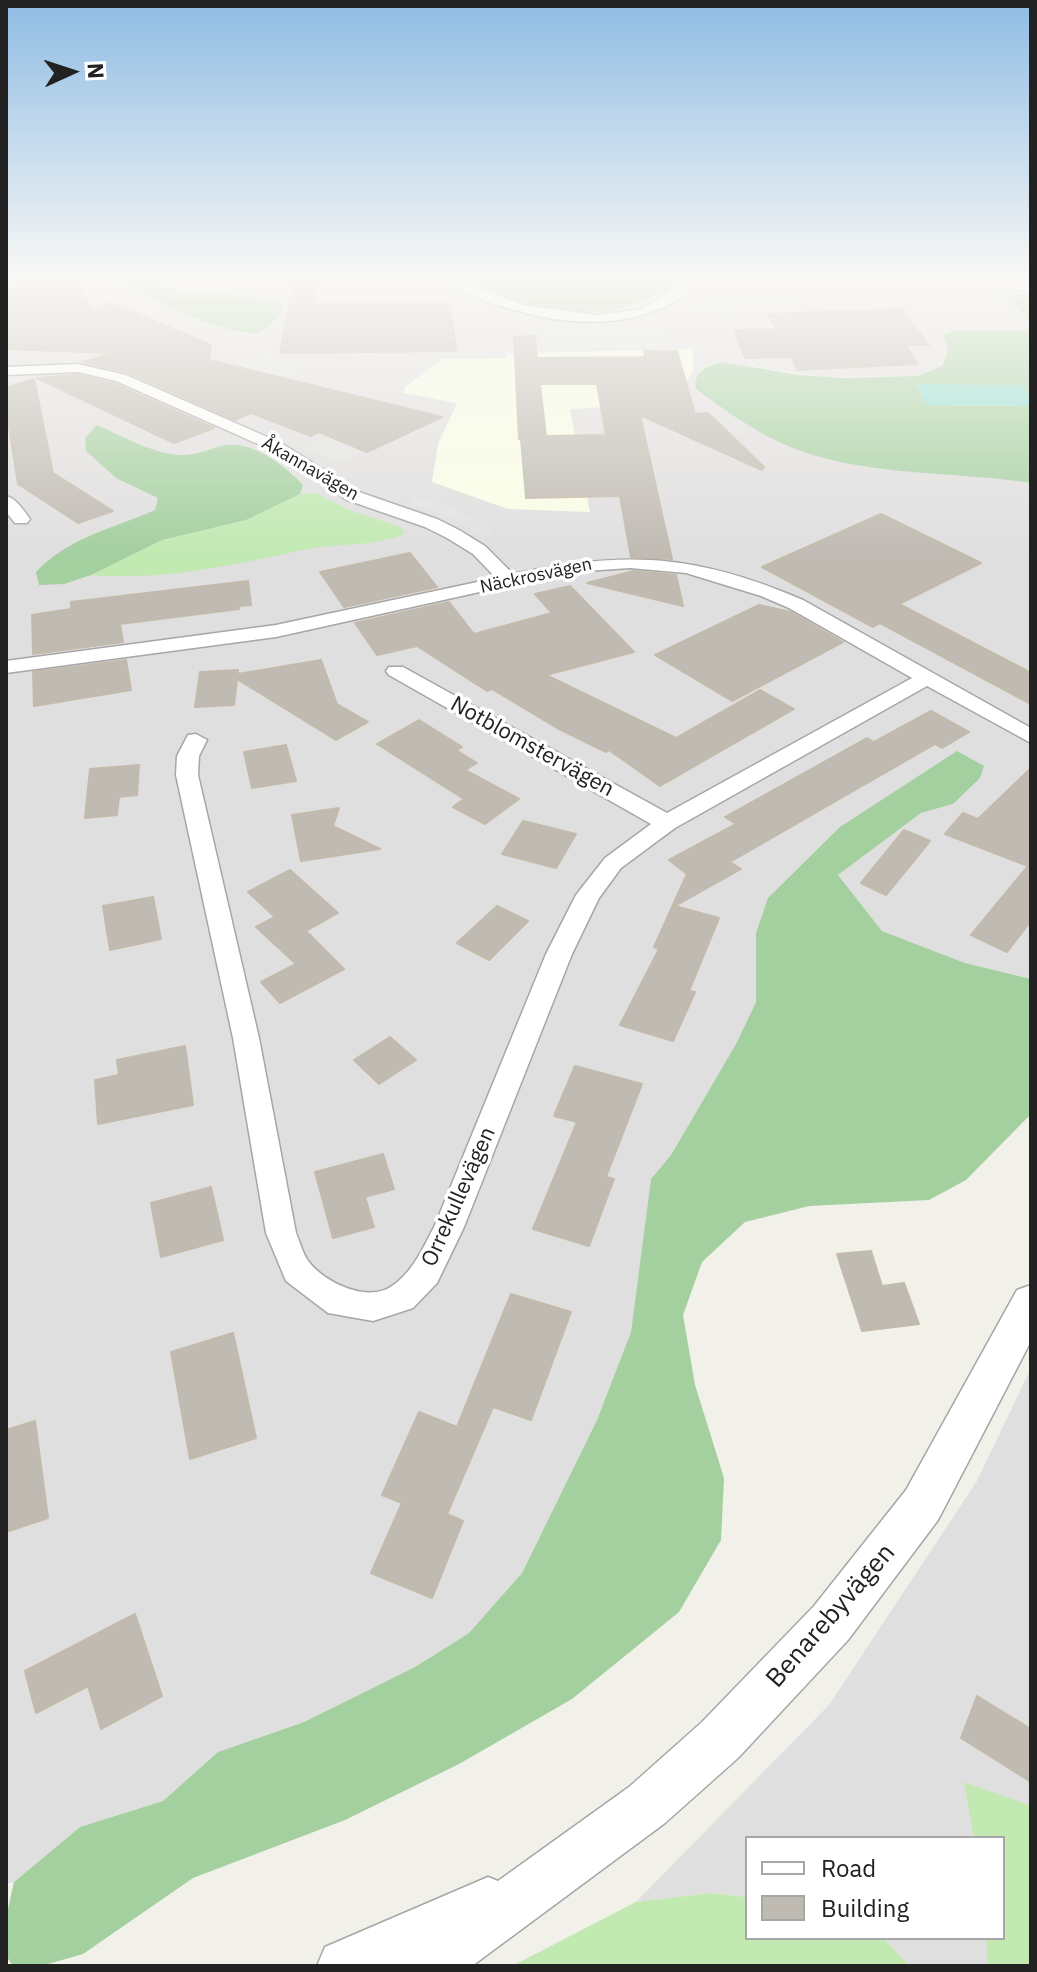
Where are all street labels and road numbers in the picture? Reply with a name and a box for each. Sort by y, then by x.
street label: Åkannavägen [258,433,362,505]
street label: Näckrosvägen [478,554,594,598]
street label: Notblomstervägen [446,691,618,803]
street label: Orrekullevägen [416,1123,502,1271]
street label: Benarebyvägen [760,1538,902,1694]

